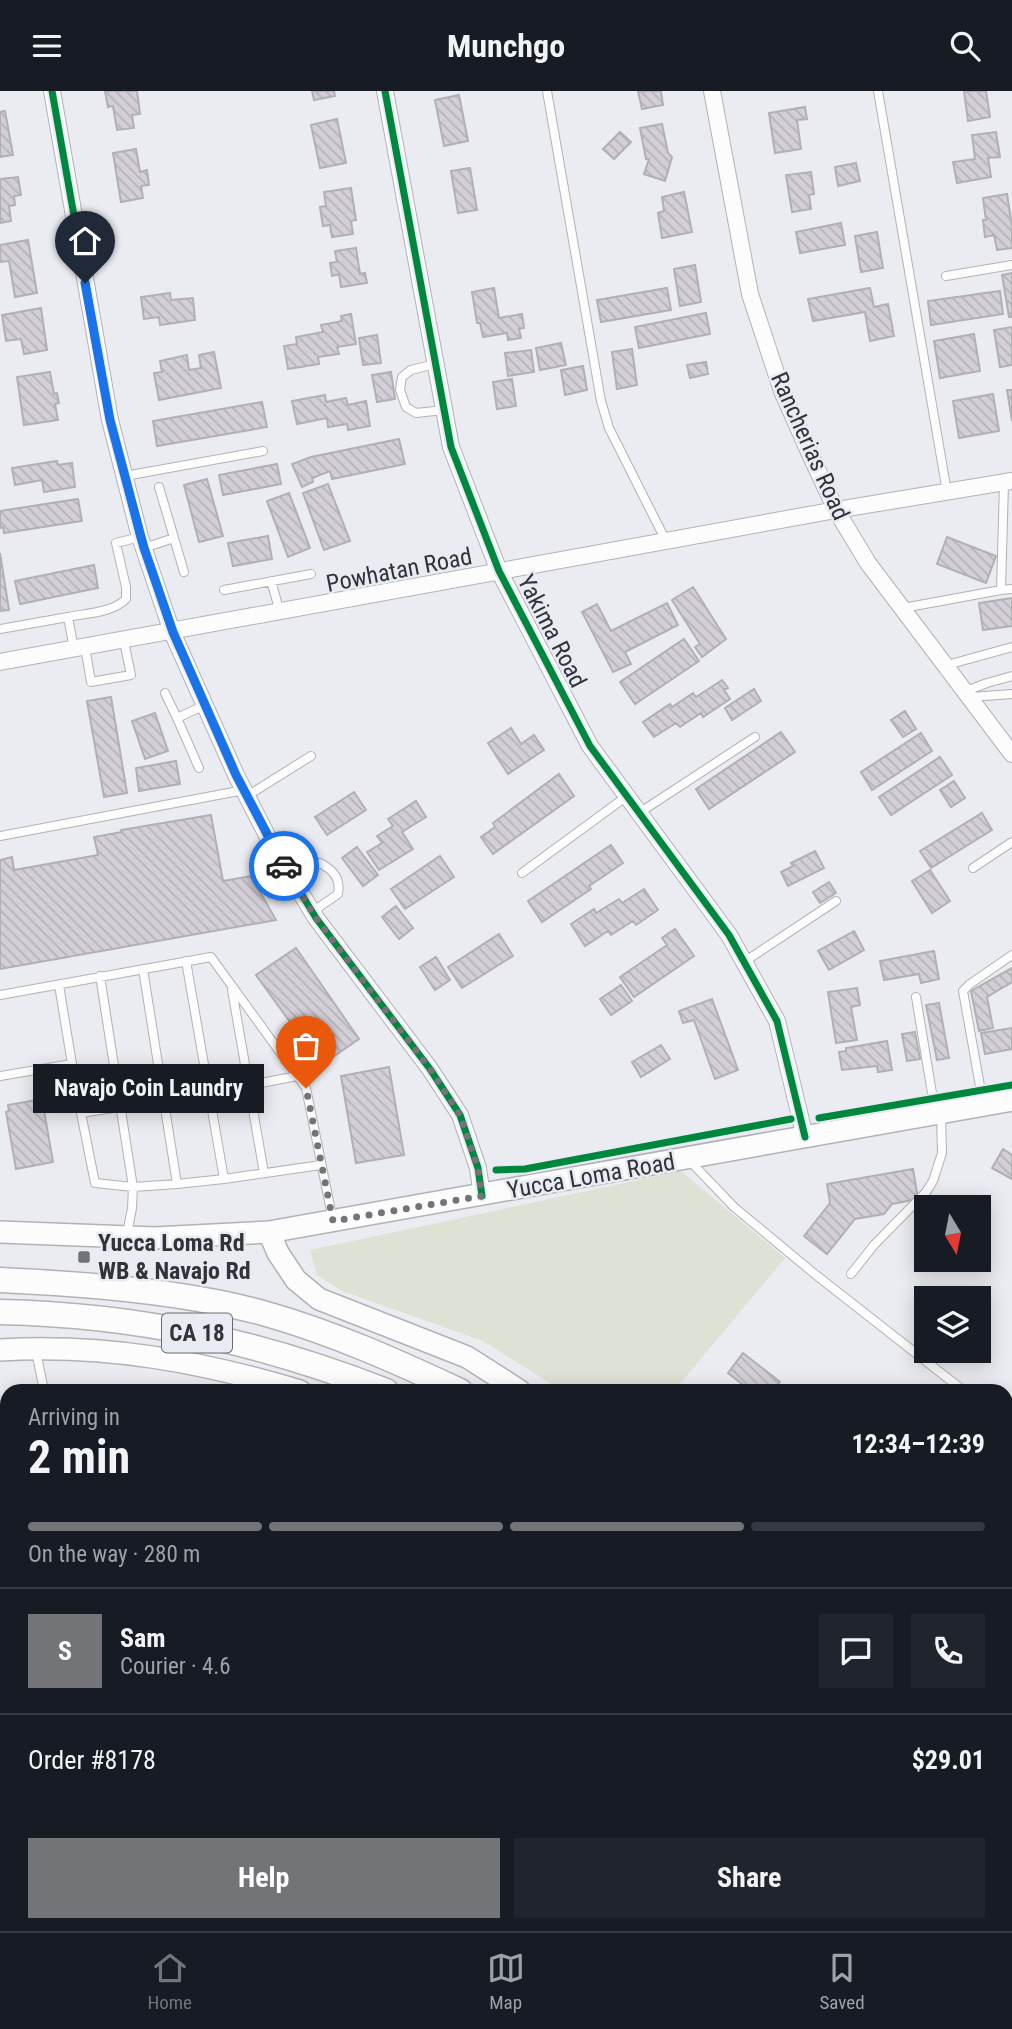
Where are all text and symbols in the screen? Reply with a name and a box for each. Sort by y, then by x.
icon: menu [28,27,66,65]
text: Munchgo [447,27,565,65]
icon: search [946,27,984,65]
pin [55,211,115,283]
icon: home [66,222,104,260]
street label: Rancherias Road [765,368,855,524]
street label: Powhatan Road [324,542,474,598]
street label: Yakima Road [512,570,592,692]
courier [249,831,319,901]
icon: car [265,847,303,885]
pin [276,1016,336,1088]
icon: bag [287,1027,325,1065]
callout: Navajo Coin Laundry [33,1063,264,1112]
text: Navajo Coin Laundry [54,1075,243,1102]
street label: Yucca Loma Road [505,1147,677,1205]
north arrow [914,1195,990,1272]
map controls [914,1195,991,1363]
place label: Yucca Loma Rd WB & Navajo Rd [98,1229,251,1285]
marker: Yucca Loma Rd WB & Navajo Rd [76,1249,92,1265]
button: layers [914,1286,991,1363]
road number: CA 18 [162,1313,232,1352]
text: Arriving in [28,1404,120,1431]
text: 12:34–12:39 [851,1429,985,1459]
text: 2 min [28,1430,130,1484]
text: On the way · 280 m [28,1541,200,1568]
button: chat [819,1614,893,1688]
button: phone [911,1614,985,1688]
text: Sam [120,1623,166,1653]
text: S [58,1636,72,1666]
text: Courier · 4.6 [120,1653,231,1680]
text: Order #8178 [28,1745,156,1775]
text: $29.01 [912,1745,985,1775]
button: Help [28,1838,500,1918]
button: Share [514,1838,985,1918]
tab: Home [147,1949,192,2014]
tab: Map [487,1949,525,2014]
tab: Saved [819,1949,865,2014]

